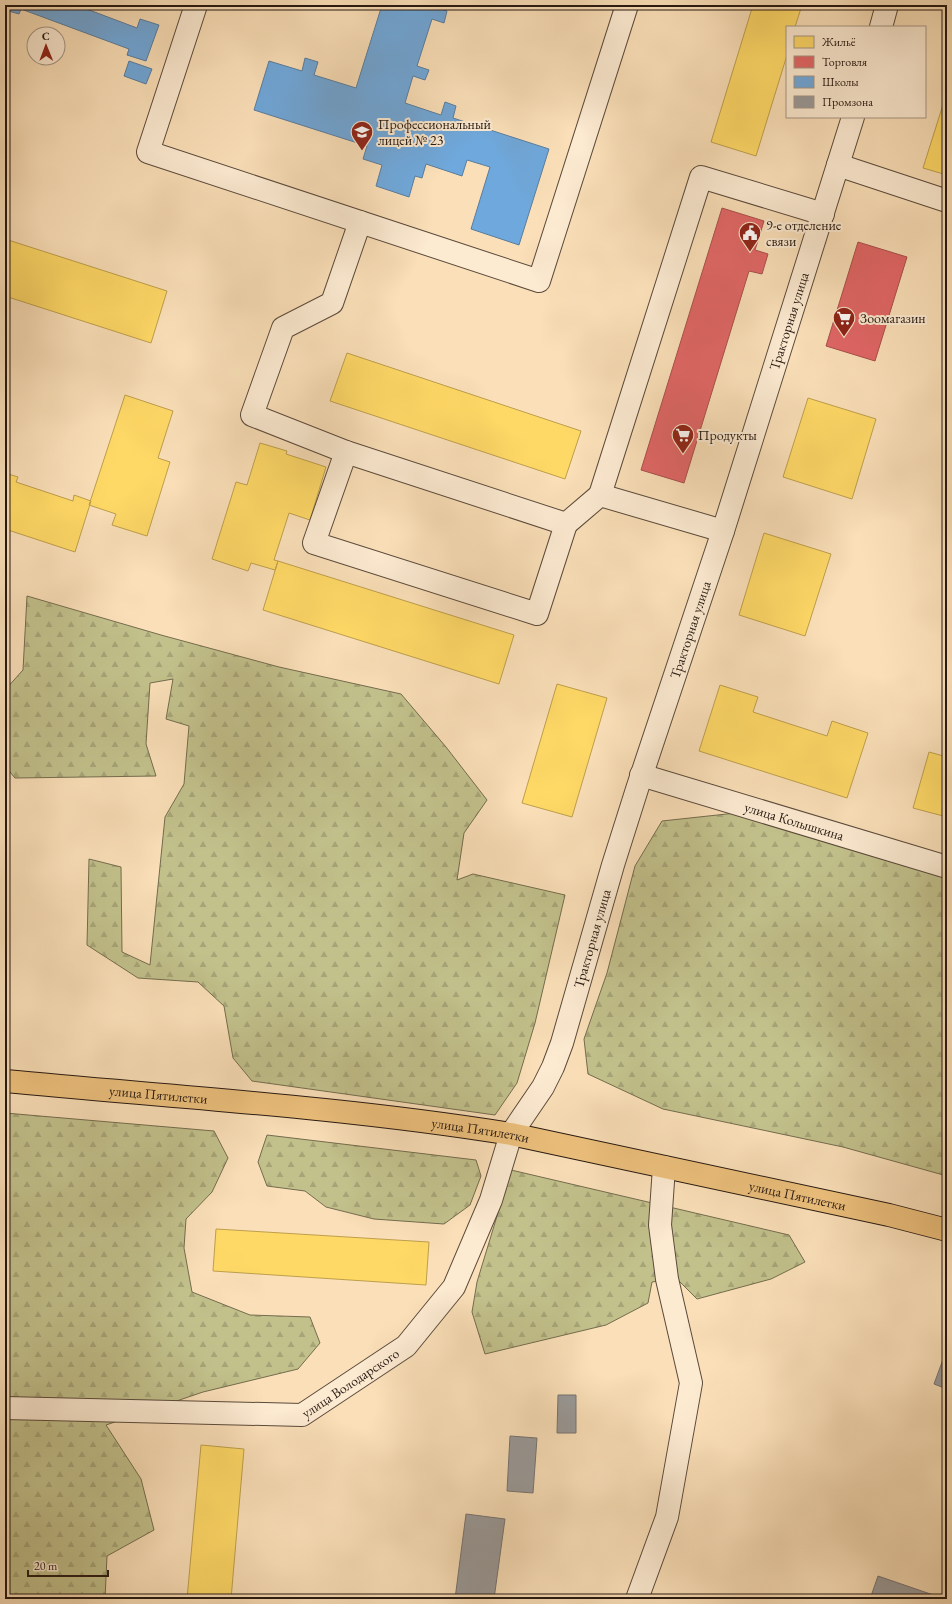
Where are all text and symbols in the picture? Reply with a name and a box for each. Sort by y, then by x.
north arrow [26,26,66,66]
legend [786,26,926,118]
text: С [42,29,50,43]
text: Жильё [821,34,856,50]
text: Торговля [822,54,868,70]
text: Школы [822,74,859,90]
text: Промзона [822,94,873,110]
place label: Профессиональный лицей № 23 [378,115,491,149]
school or university icon: Профессиональный лицей № 23 [349,119,375,152]
place label: 9-е отделение связи [766,216,842,250]
public building icon: 9-е отделение связи [737,220,763,253]
street label: Тракторная улица [765,270,813,373]
supermarket icon: Зоомагазин [831,305,857,338]
place label: Зоомагазин [860,309,926,327]
supermarket icon: Продукты [670,422,696,455]
place label: Продукты [698,426,757,444]
street label: Тракторная улица [665,578,715,681]
street label: улица Колышкина [742,798,847,845]
street label: Тракторная улица [569,887,615,990]
street label: улица Пятилетки [109,1081,209,1108]
street label: улица Пятилетки [430,1113,531,1147]
street label: улица Пятилетки [748,1176,848,1215]
street label: улица Володарского [298,1344,403,1422]
scale bar [28,1552,108,1578]
text: 20 m [34,1558,58,1574]

